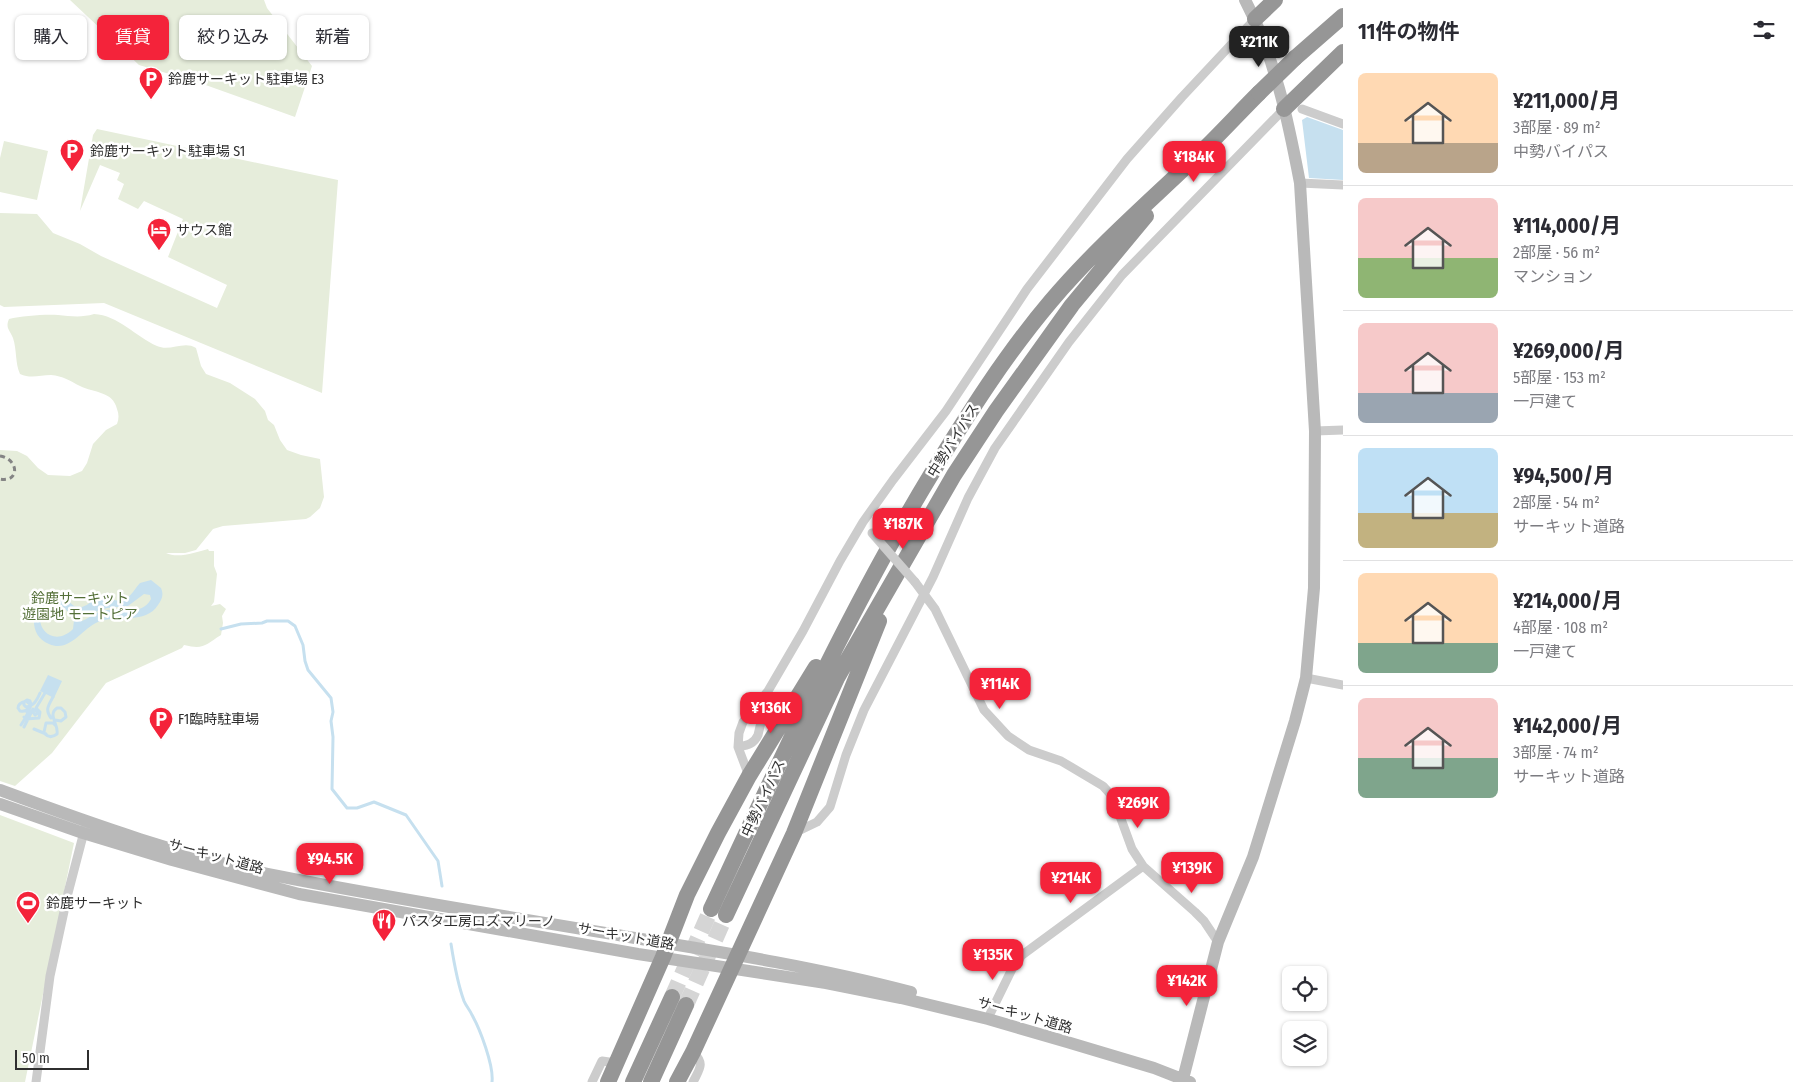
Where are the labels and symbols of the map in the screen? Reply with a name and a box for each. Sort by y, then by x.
pin: ¥211K [1224,26,1294,68]
parking icon: 鈴鹿サーキット駐車場 E3 [138,66,164,100]
place label: 鈴鹿サーキット駐車場 E3 [168,71,324,88]
parking icon: 鈴鹿サーキット駐車場 S1 [59,138,85,172]
pin: ¥184K [1159,140,1229,183]
place label: 鈴鹿サーキット駐車場 S1 [90,143,245,160]
hotel icon: サウス館 [146,217,172,251]
place label: サウス館 [176,222,232,239]
street label: 中勢バイパス [924,400,983,480]
pin: ¥187K [868,508,938,550]
park label: 鈴鹿サーキット 遊園地 モートピア [22,590,138,623]
pin: ¥114K [965,668,1035,710]
pin: ¥136K [736,692,806,734]
parking icon: F1臨時駐車場 [148,706,174,740]
place label: F1臨時駐車場 [178,711,259,728]
street label: 中勢バイパス [738,757,789,840]
pin: ¥269K [1103,786,1173,829]
street label: サーキット道路 [166,836,265,877]
pin: ¥94.5K [289,842,371,885]
pin: ¥139K [1157,852,1227,894]
pin: ¥214K [1036,862,1106,904]
sports icon: 鈴鹿サーキット [15,890,41,924]
place label: 鈴鹿サーキット [46,895,144,912]
restaurant icon: パスタ工房ロズマリーノ [371,908,397,942]
place label: パスタ工房ロズマリーノ [402,913,555,930]
street label: サーキット道路 [576,920,676,953]
pin: ¥135K [958,938,1028,981]
pin: ¥142K [1152,964,1222,1007]
street label: サーキット道路 [975,994,1074,1037]
scale bar [15,1047,89,1070]

